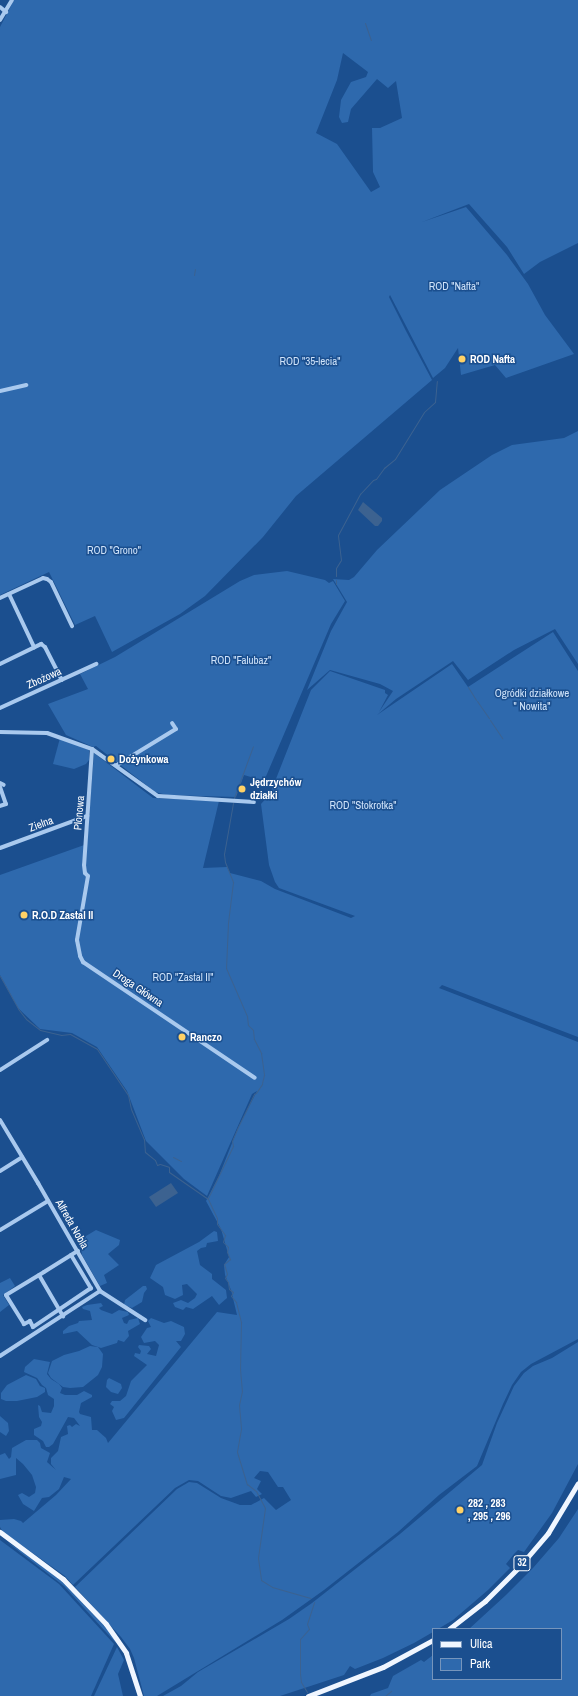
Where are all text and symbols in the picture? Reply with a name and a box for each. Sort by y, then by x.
park label: ROD "Nafta" [429,279,479,293]
place label: ROD Nafta [470,352,515,366]
park label: ROD "35-lecia" [279,354,341,368]
marker: ROD Nafta [457,354,467,364]
park label: ROD "Grono" [87,543,141,557]
park label: ROD "Falubaz" [211,653,271,667]
street label: Zbożowa [25,665,63,691]
park label: Ogródki działkowe " Nowita" [495,687,569,713]
place label: Dożynkowa [119,752,169,766]
marker: Dożynkowa [106,754,116,764]
place label: Jędrzychów działki [250,776,302,802]
marker: Jędrzychów działki [237,784,247,794]
street label: Plonowa [71,795,87,831]
park label: ROD "Stokrotka" [329,798,397,812]
street label: Zielna [27,814,55,834]
place label: R.O.D Zastal II [32,908,93,922]
marker: R.O.D Zastal II [19,910,29,920]
street label: Droga Główna [110,966,166,1010]
park label: ROD "Zastal II" [152,970,214,984]
place label: Ranczo [190,1030,222,1044]
marker: Ranczo [177,1032,187,1042]
street label: Alfreda Nobla [53,1197,91,1251]
place label: 282 , 283 , 295 , 296 [468,1497,511,1523]
marker: 282 , 283 , 295 , 296 [455,1505,465,1515]
road number: 32 [513,1555,531,1571]
legend [432,1628,562,1680]
text: Ulica [470,1636,492,1652]
text: Park [470,1656,490,1672]

